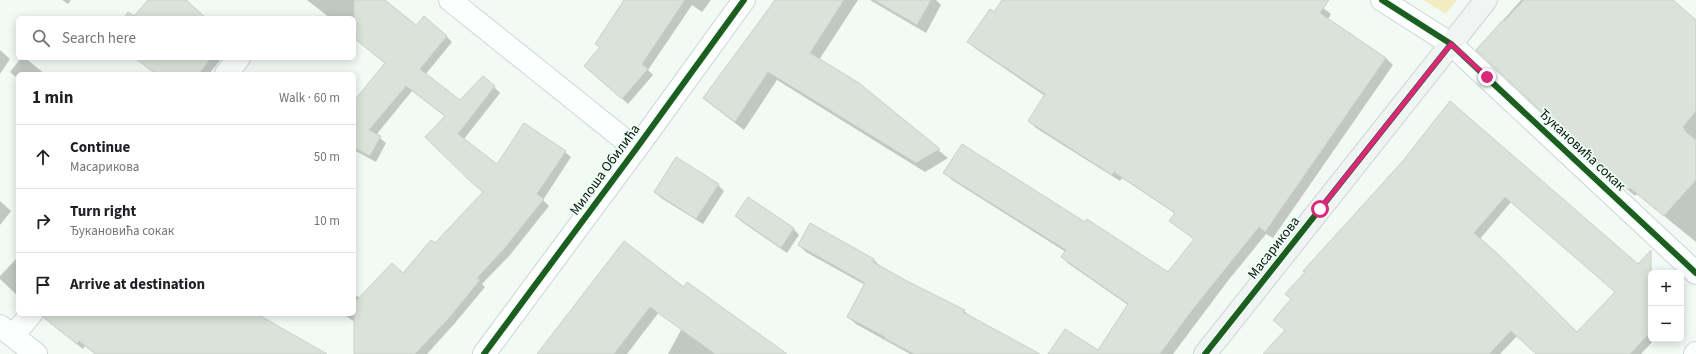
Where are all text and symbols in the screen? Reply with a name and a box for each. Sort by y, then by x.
search box [16,16,356,60]
icon: search [30,27,52,49]
text: Search here [62,28,136,49]
route end [1478,68,1496,86]
text: 1 min [32,86,73,110]
text: Walk · 60 m [279,89,340,107]
street label: Ђукановића сокак [1534,104,1630,196]
street label: Милоша Обилића [565,120,645,220]
text: Continue [70,137,130,158]
icon: ahead [32,146,54,168]
text: 50 m [314,148,340,166]
text: Масарикова [70,158,139,176]
route start [1311,200,1329,218]
text: Turn right [70,201,136,222]
icon: right [32,210,54,232]
text: 10 m [314,212,340,230]
street label: Масарикова [1243,212,1305,284]
text: Ђукановића сокак [70,222,174,240]
map controls [1648,270,1684,342]
button: + [1648,270,1684,306]
icon: arrive [32,274,54,296]
text: Arrive at destination [70,274,205,295]
button: − [1648,306,1684,342]

